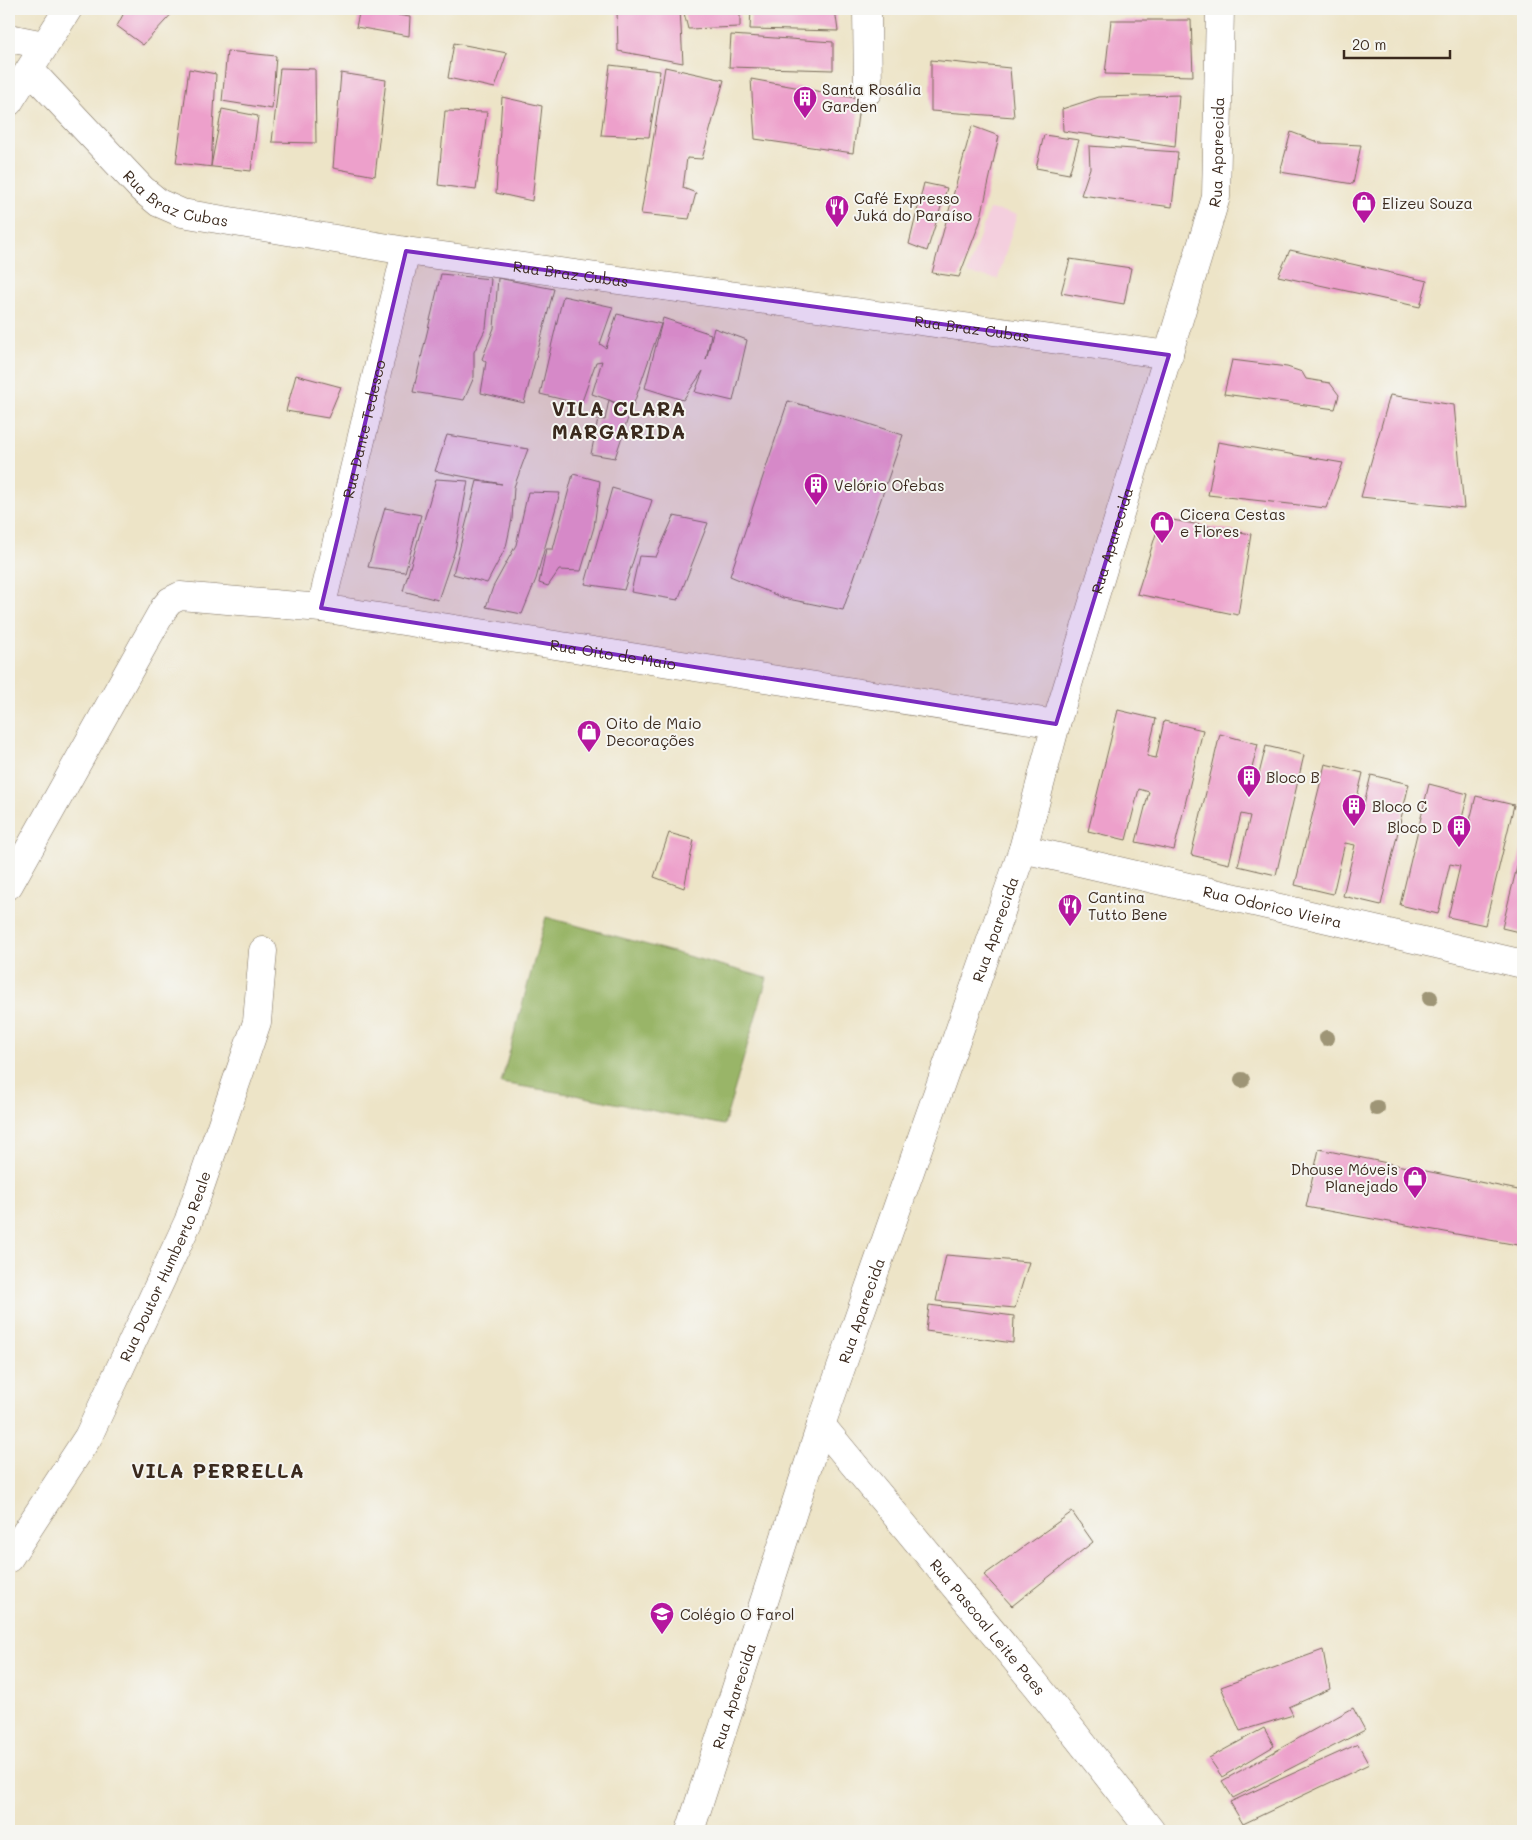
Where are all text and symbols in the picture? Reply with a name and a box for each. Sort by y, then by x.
scale bar [1344,28,1451,60]
text: 20 m [1352,34,1386,54]
place label: Santa Rosália Garden [822,79,922,116]
building icon: Santa Rosália Garden [792,85,818,119]
street label: Rua Aparecida [1203,97,1228,210]
street label: Rua Braz Cubas [119,166,230,231]
place label: Café Expresso Juká do Paraíso [854,188,972,225]
shop icon: Elizeu Souza [1351,190,1377,224]
place label: Elizeu Souza [1382,193,1473,213]
restaurant icon: Café Expresso Juká do Paraíso [824,194,850,228]
street label: Rua Braz Cubas [512,256,630,291]
street label: Rua Braz Cubas [913,310,1031,346]
street label: Rua Dante Tedesco [337,357,390,500]
district label: VILA CLARA MARGARIDA [552,395,686,444]
building icon: Velório Ofebas [803,472,829,506]
place label: Velório Ofebas [834,475,945,495]
street label: Rua Aparecida [1086,485,1137,596]
place label: Cicera Cestas e Flores [1180,504,1286,541]
shop icon: Cicera Cestas e Flores [1149,510,1175,544]
street label: Rua Oito de Maio [549,634,678,674]
place label: Oito de Maio Decorações [606,713,701,750]
shop icon: Oito de Maio Decorações [576,719,602,753]
building icon: Bloco B [1236,764,1262,798]
place label: Bloco B [1266,767,1320,787]
building icon: Bloco C [1341,793,1367,827]
place label: Bloco C [1372,796,1427,816]
building icon: Bloco D [1446,814,1472,848]
place label: Bloco D [1387,817,1442,837]
street label: Rua Aparecida [967,874,1023,984]
street label: Rua Odorico Vieira [1201,881,1344,932]
place label: Cantina Tutto Bene [1088,887,1168,924]
restaurant icon: Cantina Tutto Bene [1057,893,1083,927]
place label: Dhouse Móveis Planejado [1291,1159,1398,1196]
shop icon: Dhouse Móveis Planejado [1402,1165,1428,1199]
street label: Rua Doutor Humberto Reale [115,1168,215,1365]
street label: Rua Aparecida [834,1255,889,1366]
district label: VILA PERRELLA [131,1457,305,1483]
street label: Rua Pascoal Leite Paes [926,1554,1050,1699]
school or university icon: Colégio O Farol [649,1601,675,1635]
place label: Colégio O Farol [680,1604,795,1624]
street label: Rua Aparecida [707,1640,760,1751]

